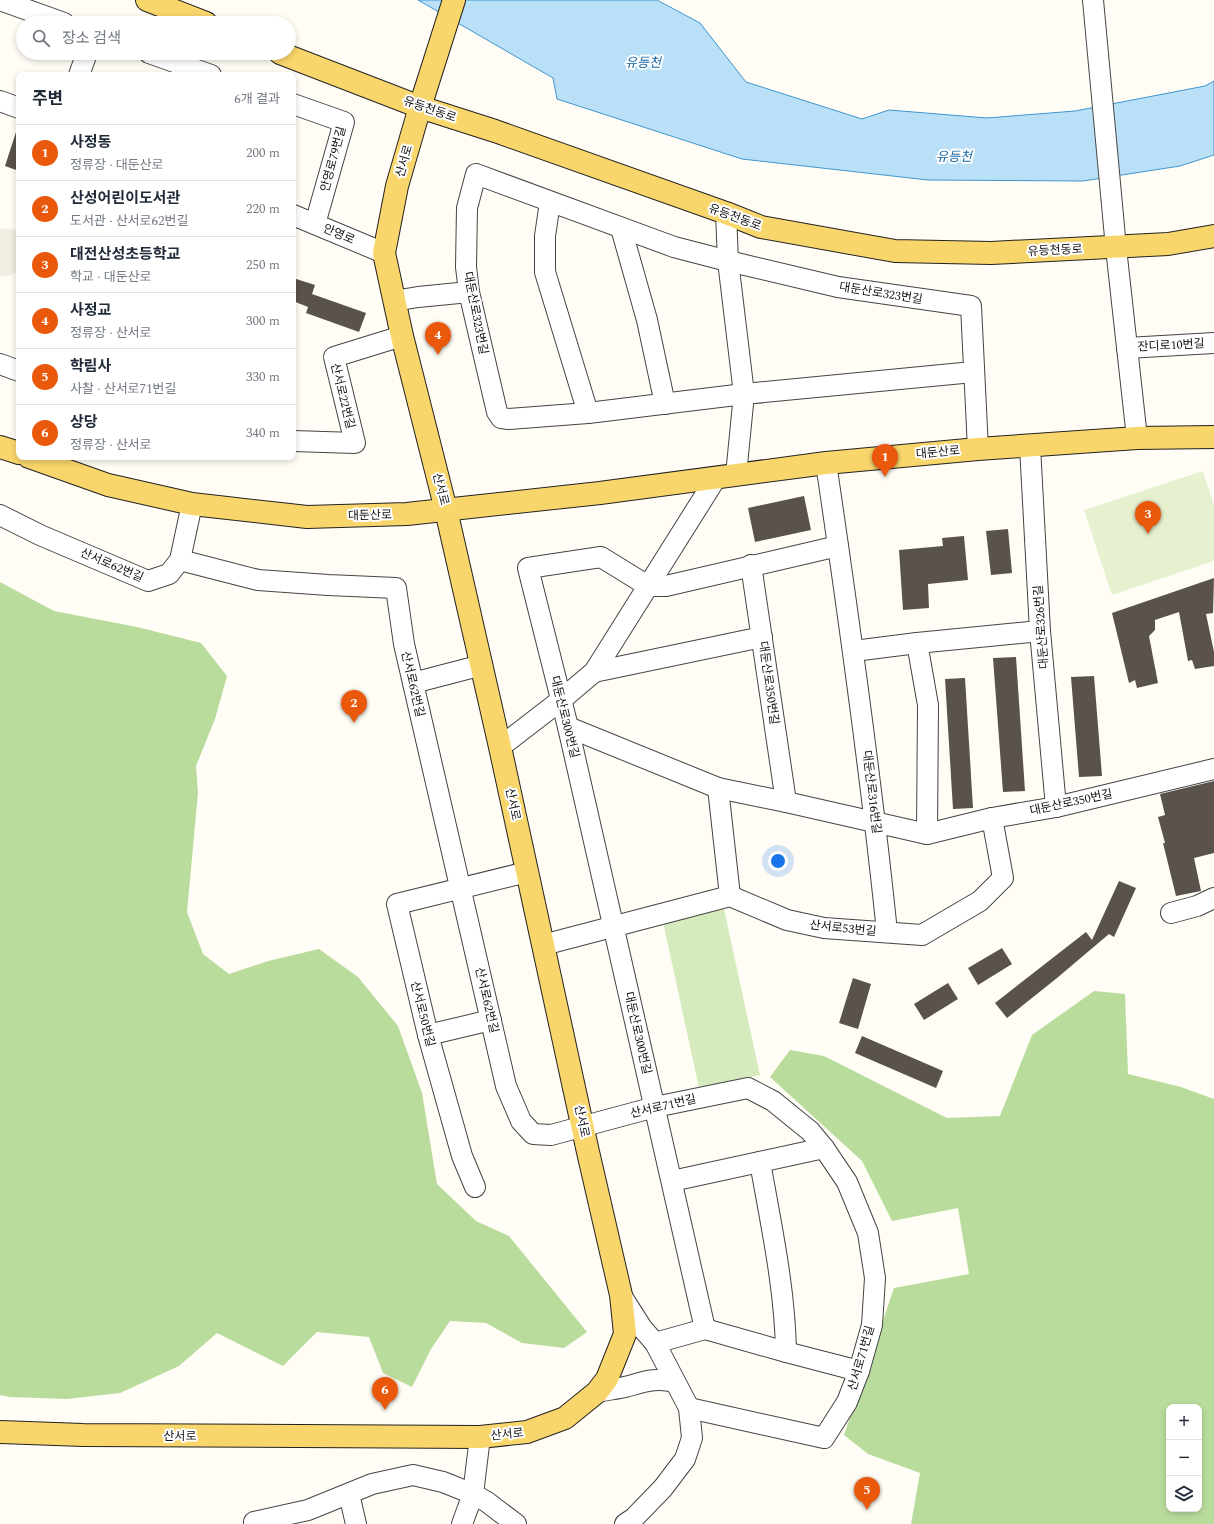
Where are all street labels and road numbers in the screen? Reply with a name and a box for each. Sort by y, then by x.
street label: 유등천동로 [401,92,459,127]
street label: 안영로79번길 [316,124,351,194]
street label: 산서로 [391,143,418,180]
street label: 유등천동로 [706,199,764,236]
street label: 안영로 [320,219,358,250]
street label: 유등천동로 [1027,240,1083,261]
street label: 대둔산로323번길 [458,270,493,356]
street label: 대둔산로323번길 [838,278,924,309]
street label: 잔디로10번길 [1137,334,1205,357]
street label: 산서로22번길 [325,361,360,431]
street label: 대둔산로 [915,441,961,464]
street label: 산서로 [427,471,454,507]
street label: 대둔산로 [348,506,392,525]
street label: 산서로62번길 [77,544,146,587]
street label: 대둔산로326번길 [1029,584,1054,670]
street label: 대둔산로350번길 [753,640,784,726]
street label: 산서로62번길 [396,649,429,719]
street label: 대둔산로300번길 [545,674,584,760]
street label: 대둔산로316번길 [857,749,886,835]
street label: 대둔산로350번길 [1028,784,1114,821]
street label: 산서로 [500,786,525,822]
street label: 산서로53번길 [809,916,877,941]
street label: 산서로62번길 [470,965,503,1035]
street label: 산서로50번길 [405,979,440,1049]
street label: 대둔산로300번길 [619,990,656,1076]
street label: 산서로71번길 [628,1090,698,1123]
street label: 산서로 [569,1103,594,1139]
street label: 산서로71번길 [843,1323,880,1393]
street label: 산서로 [490,1423,525,1446]
street label: 산서로 [163,1427,197,1446]

